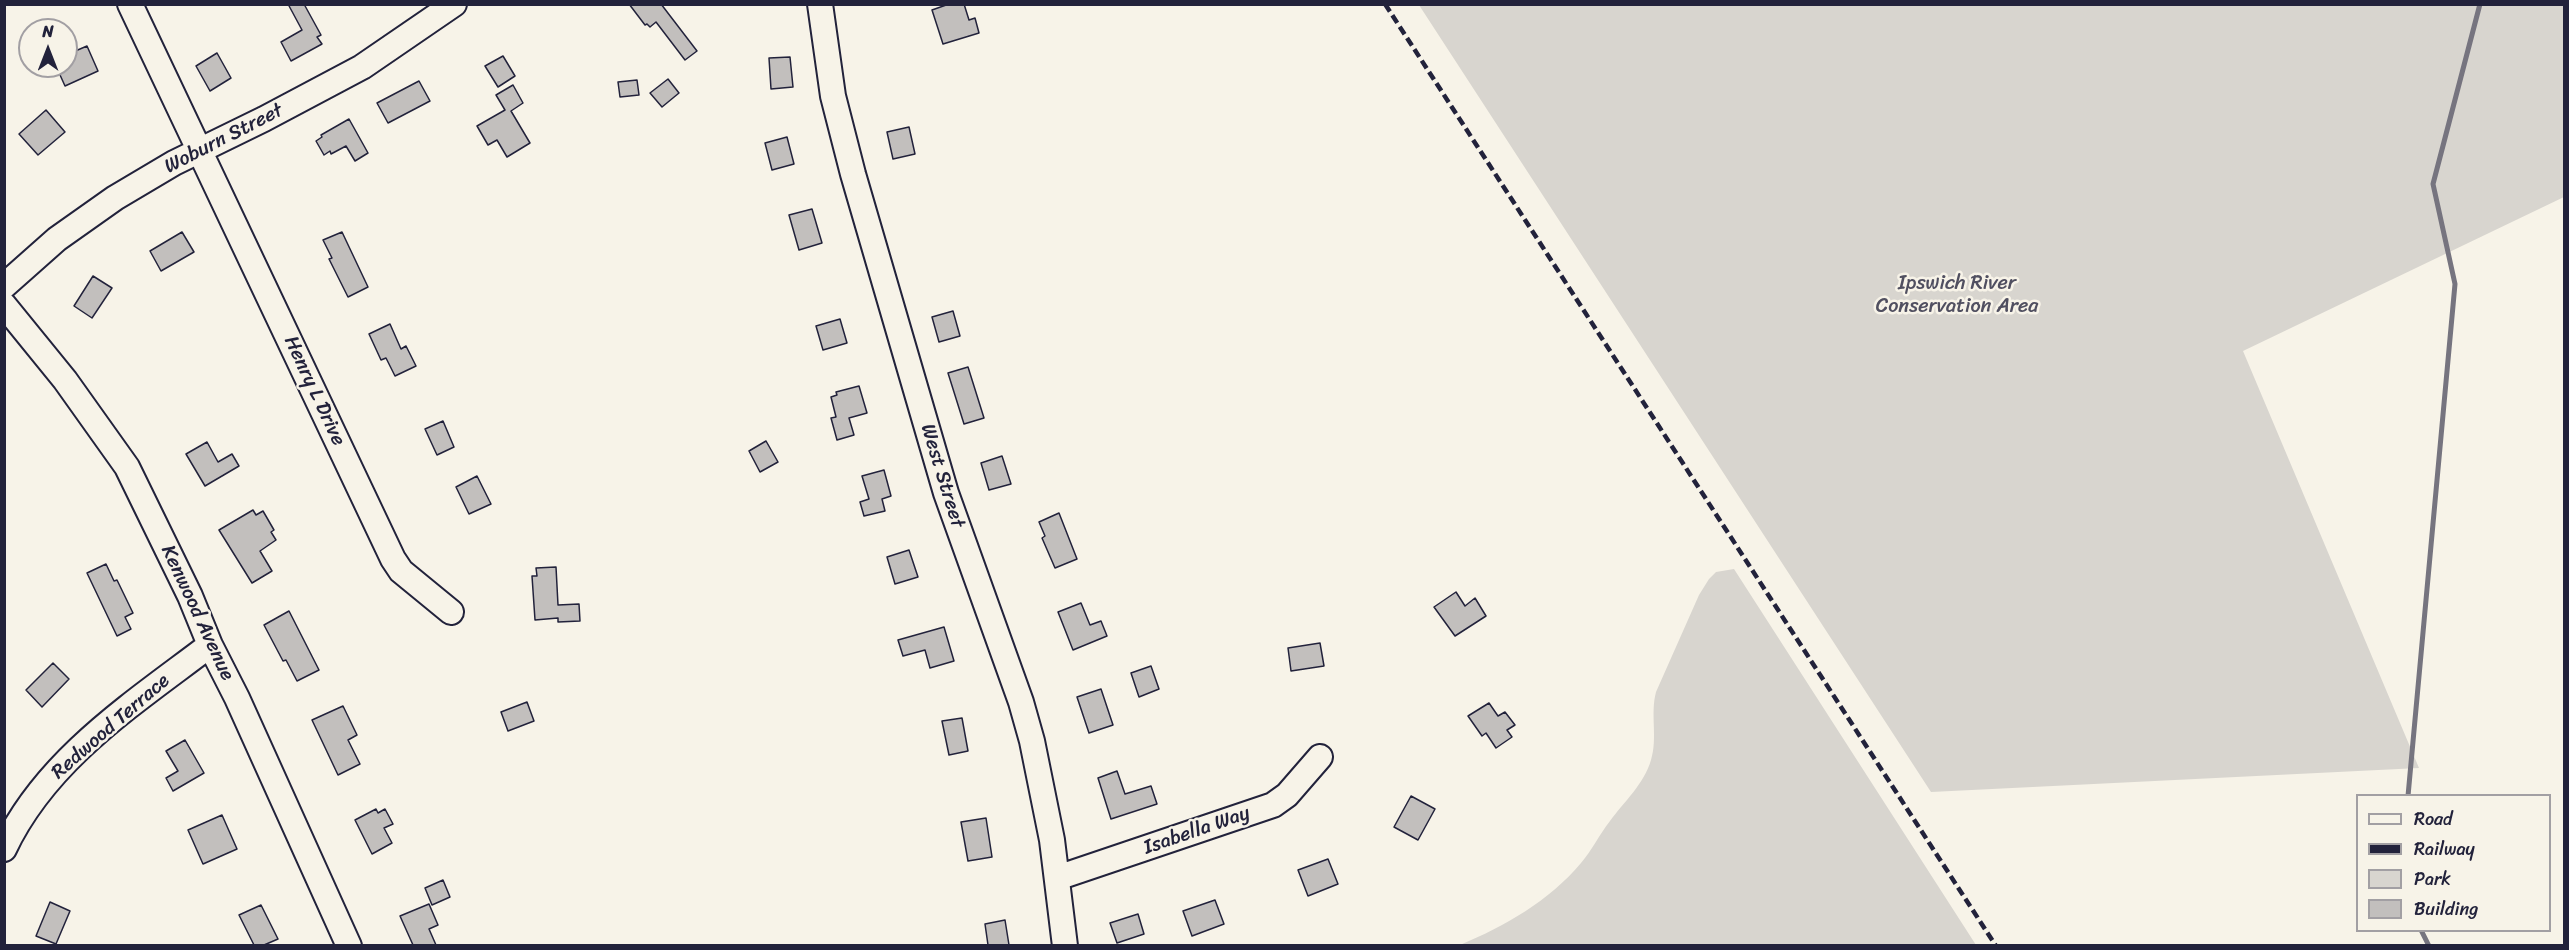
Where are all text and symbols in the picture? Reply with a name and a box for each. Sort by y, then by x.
text: N [42,17,54,46]
north arrow [18,18,78,78]
street label: Woburn Street [161,99,287,179]
park label: Ipswich River Conservation Area [1876,272,2038,319]
street label: Henry L Drive [278,332,350,450]
street label: West Street [915,421,969,531]
street label: Kenwood Avenue [155,541,239,685]
street label: Redwood Terrace [47,669,175,785]
legend [2356,794,2551,932]
street label: Isabella Way [1141,802,1253,860]
text: Road [2414,803,2453,835]
text: Railway [2414,833,2475,865]
text: Park [2414,863,2451,895]
text: Building [2414,893,2478,925]

